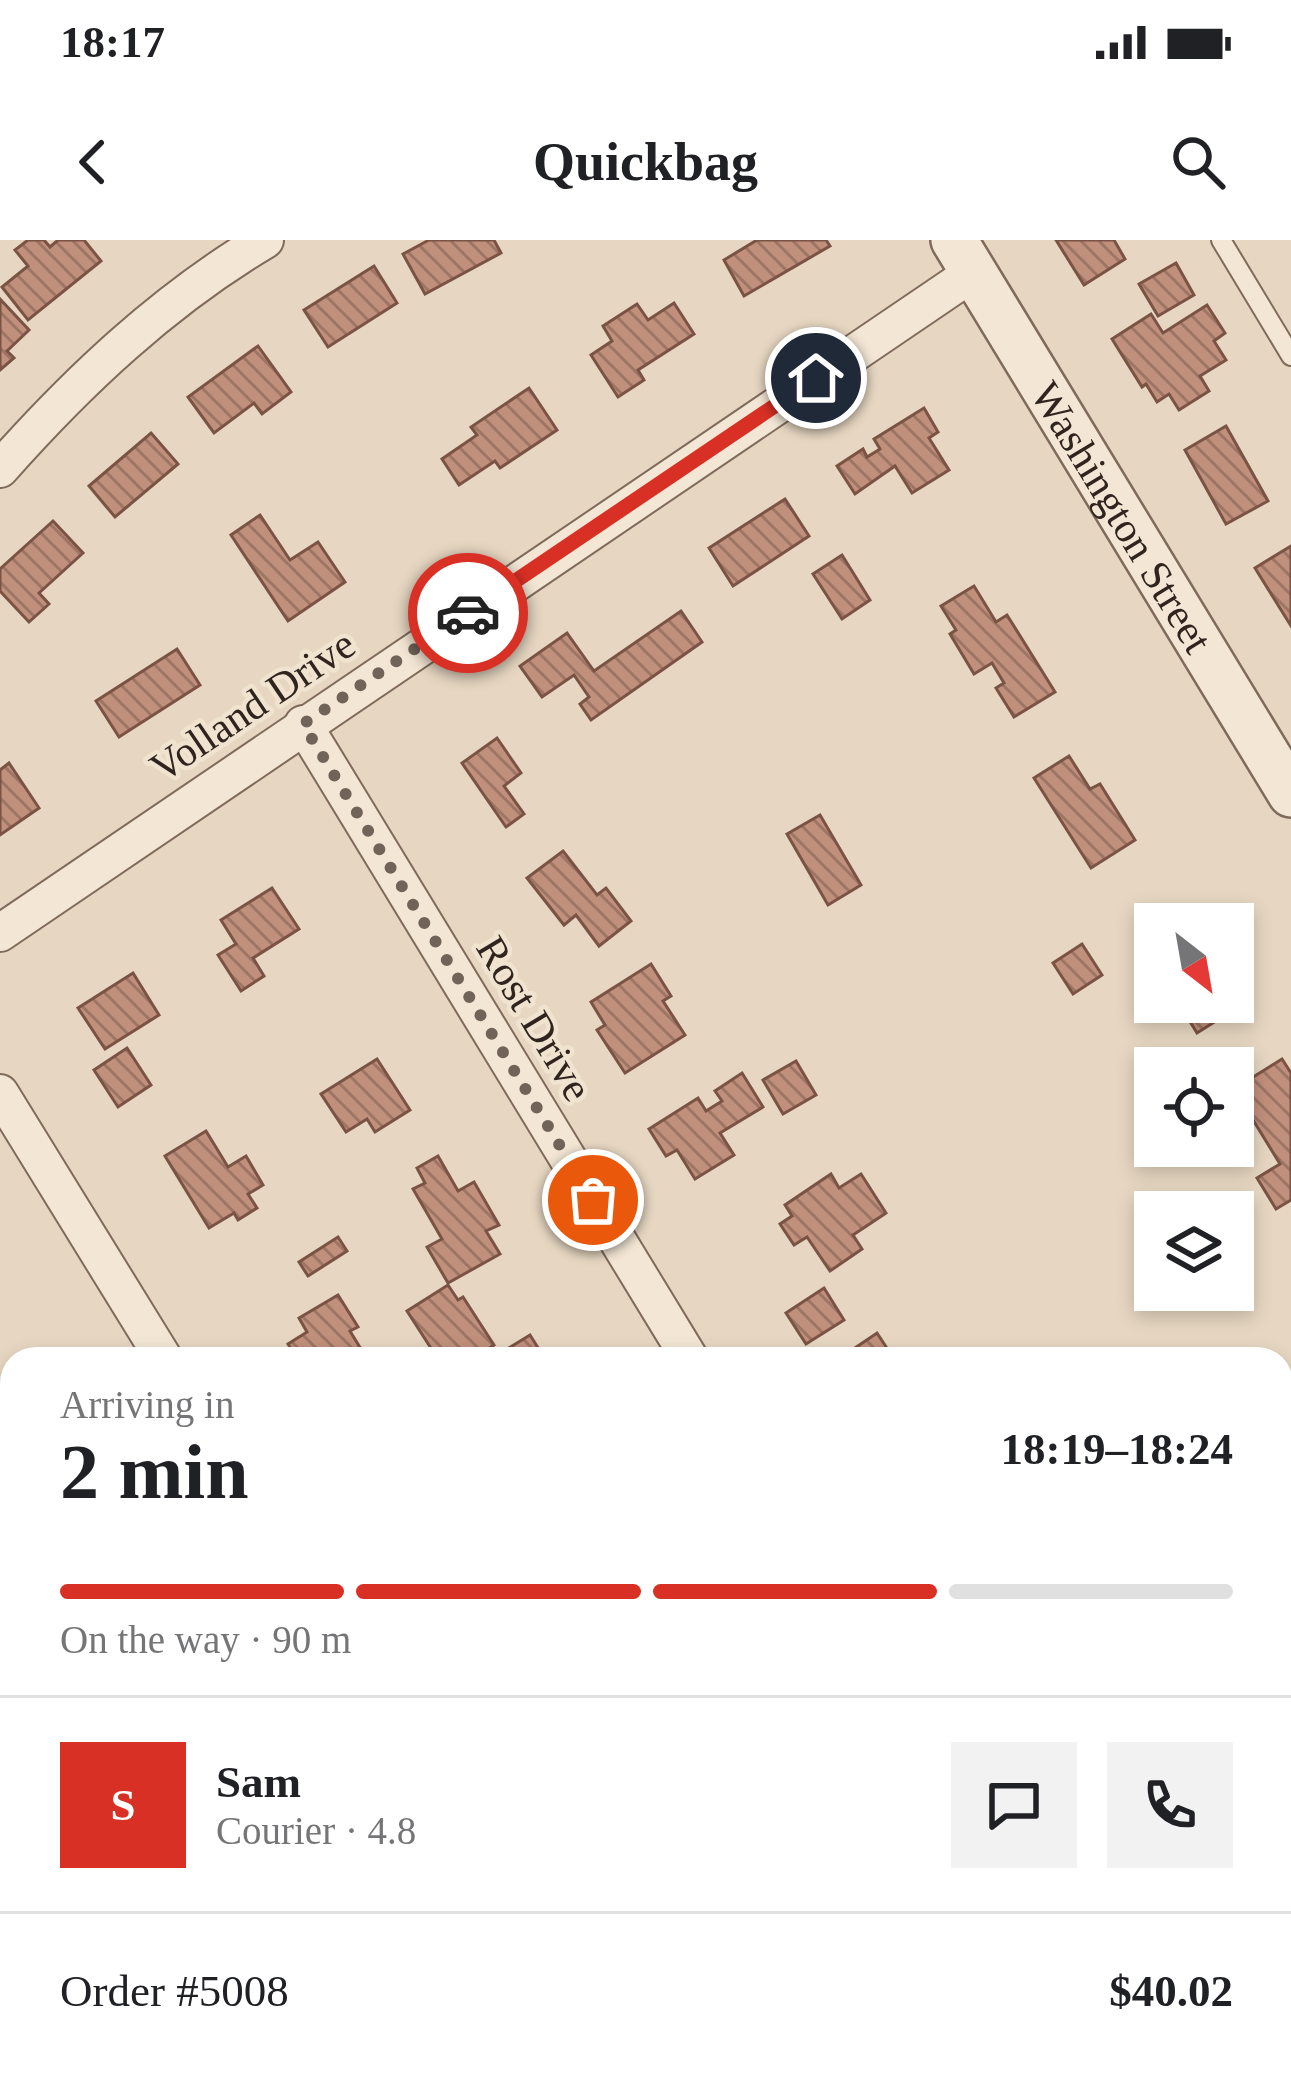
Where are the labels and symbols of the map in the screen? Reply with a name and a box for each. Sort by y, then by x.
pin [765,327,867,429]
street label: Washington Street [1022,374,1221,661]
courier [408,553,528,673]
street label: Volland Drive [142,621,363,791]
north arrow [1134,903,1254,1023]
street label: Rost Drive [467,928,601,1109]
pin [542,1149,644,1251]

